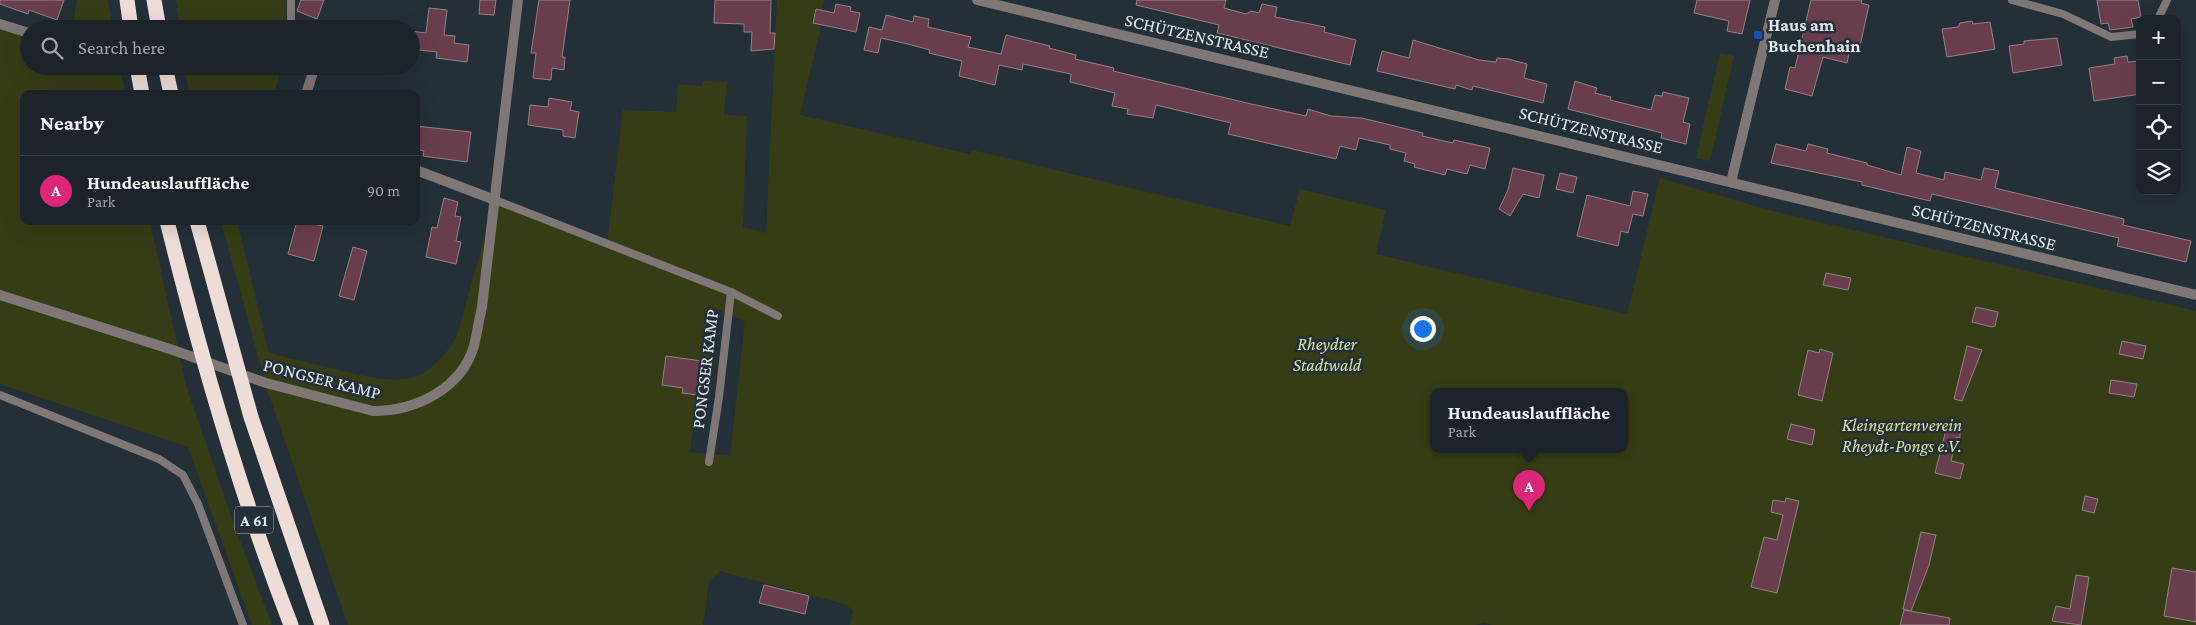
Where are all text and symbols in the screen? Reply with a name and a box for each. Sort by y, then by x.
street label: SCHÜTZENSTRASSE [1123,10,1271,62]
place label: Haus am Buchenhain [1768,15,1861,56]
map controls [2136,15,2181,195]
button: + [2136,15,2181,60]
search box [20,20,420,75]
marker: Haus am Buchenhain [1752,29,1764,41]
icon: search [38,34,66,62]
text: Search here [78,37,165,58]
button: − [2136,60,2181,105]
street label: SCHÜTZENSTRASSE [1517,102,1665,158]
button: locate [2136,105,2181,150]
text: Nearby [40,111,104,135]
button: layers [2136,150,2181,195]
text: Hundeauslauffläche [87,172,249,193]
text: A [51,182,61,199]
text: 90 m [367,182,400,199]
text: Park [87,193,115,210]
street label: SCHÜTZENSTRASSE [1910,199,2058,255]
street label: PONGSER KAMP [688,308,722,430]
your location [1410,316,1436,342]
park label: Rheydter Stadtwald [1293,334,1362,375]
street label: PONGSER KAMP [261,355,383,403]
popup [1430,388,1628,453]
text: Hundeauslauffläche [1448,402,1610,423]
park label: Kleingartenverein Rheydt-Pongs e.V. [1842,415,1962,456]
text: Park [1448,423,1476,440]
pin: A [1513,470,1545,511]
road number: A 61 [235,506,273,534]

